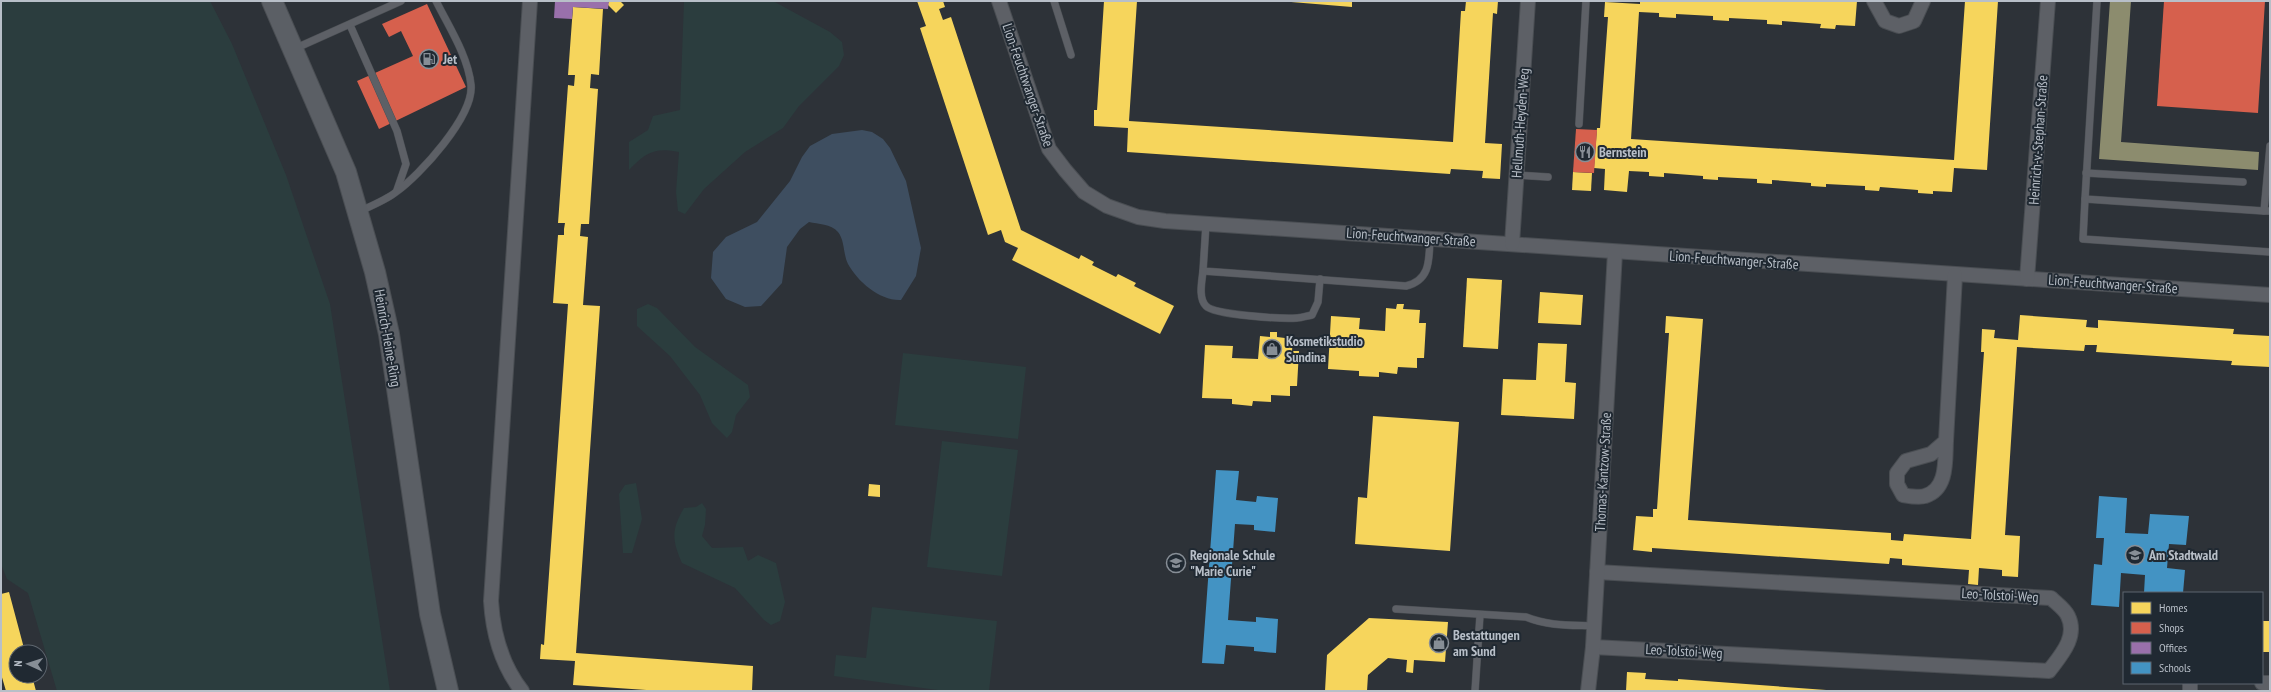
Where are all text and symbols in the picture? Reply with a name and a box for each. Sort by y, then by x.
street label: Lion-Feuchtwanger-Straße [998,21,1058,149]
fuel station icon: Jet [418,48,440,70]
place label: Jet [442,50,457,68]
street label: Hellmuth-Heyden-Weg [1507,67,1533,179]
street label: Heinrich-v.-Stephan-Straße [2024,74,2052,205]
restaurant icon: Bernstein [1574,141,1596,163]
place label: Bernstein [1599,143,1647,161]
street label: Lion-Feuchtwanger-Straße [1346,224,1476,251]
street label: Lion-Feuchtwanger-Straße [1669,247,1799,274]
street label: Lion-Feuchtwanger-Straße [2048,271,2178,298]
street label: Heinrich-Heine-Ring [371,288,405,388]
place label: Kosmetikstudio Sundina [1286,332,1363,366]
shop icon: Kosmetikstudio Sundina [1261,338,1283,360]
street label: Thomas-Kantzow-Straße [1591,412,1615,532]
school or university icon: Am Stadtwald [2124,544,2146,566]
place label: Regionale Schule "Marie Curie" [1190,546,1275,580]
place label: Am Stadtwald [2148,546,2218,564]
school or university icon: Regionale Schule "Marie Curie" [1165,552,1187,574]
street label: Leo-Tolstoi-Weg [1961,584,2039,606]
legend [2123,592,2263,684]
text: Homes [2159,600,2187,615]
text: Shops [2159,620,2184,635]
place label: Bestattungen am Sund [1453,626,1520,660]
shop icon: Bestattungen am Sund [1428,632,1450,654]
street label: Leo-Tolstoi-Weg [1645,640,1723,662]
text: Offices [2159,640,2187,655]
north arrow [8,644,48,684]
text: N [11,660,25,667]
text: Schools [2159,660,2191,675]

